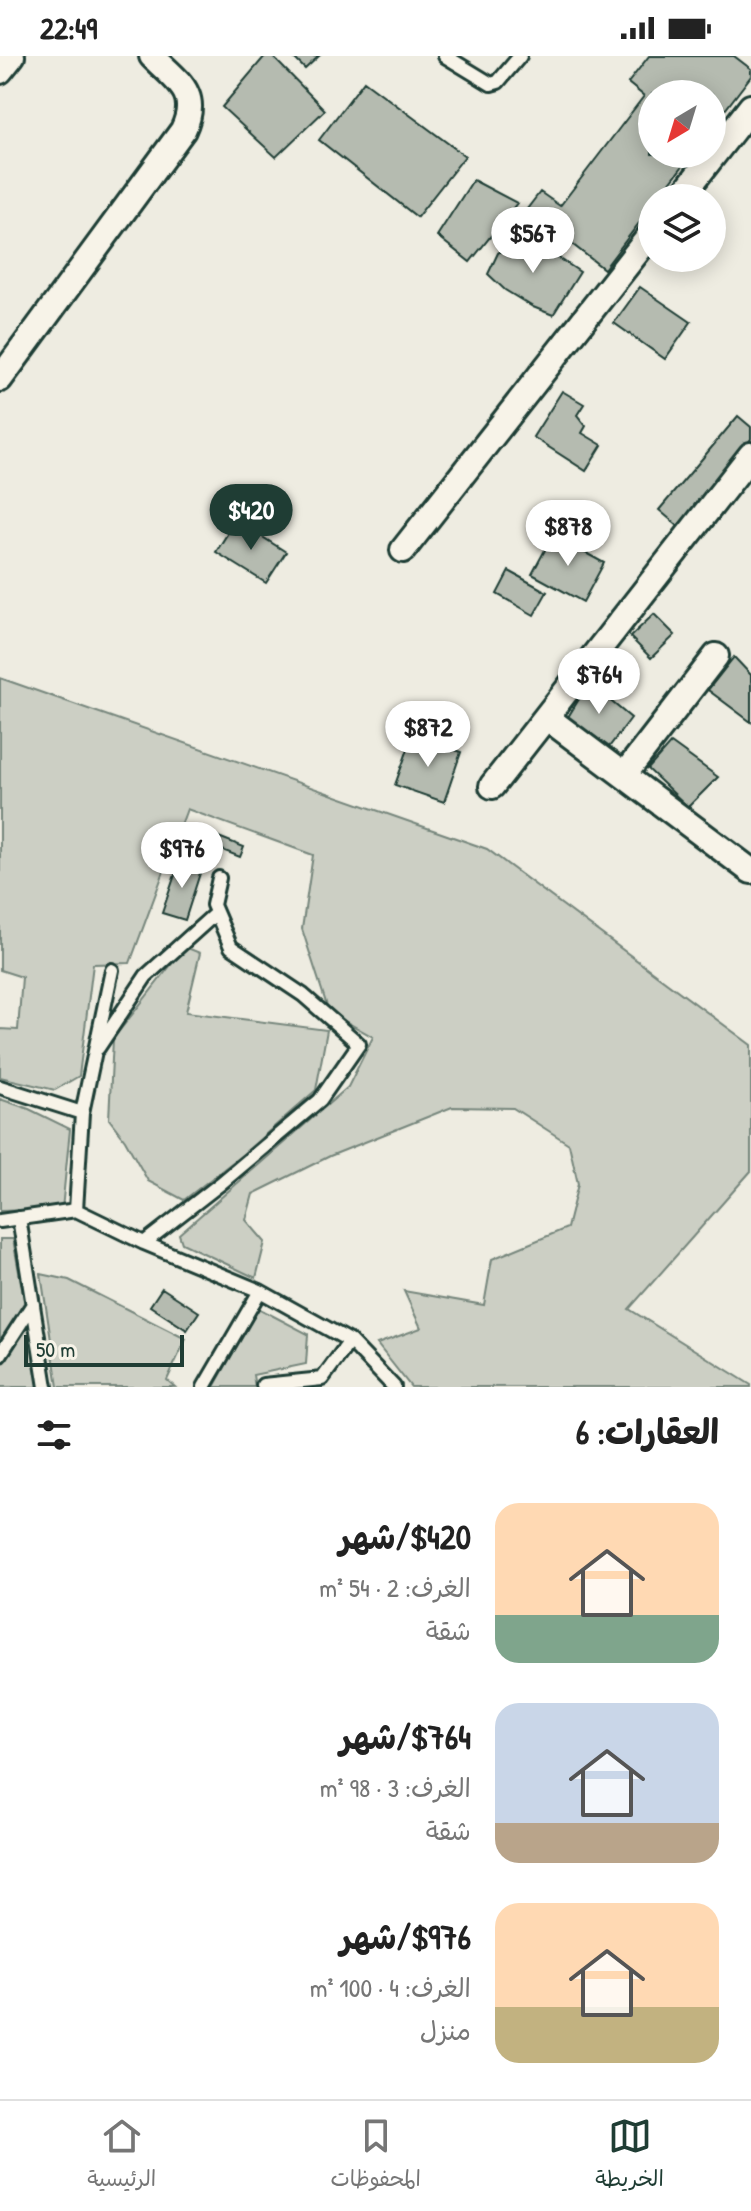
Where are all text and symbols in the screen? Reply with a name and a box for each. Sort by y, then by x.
text: 22:49 [40,8,97,48]
north arrow [638,80,726,168]
map controls [638,80,726,272]
button: layers [638,184,726,272]
pin: $567 [486,207,580,275]
text: $567 [509,215,557,250]
pin: $420 [204,484,298,552]
text: $420 [228,492,274,527]
pin: $878 [521,500,615,568]
text: $878 [544,508,592,543]
pin: $764 [552,648,646,716]
text: $764 [576,656,622,691]
pin: $872 [381,701,475,769]
text: $872 [403,709,453,744]
pin: $976 [135,822,229,890]
text: $976 [159,830,205,865]
scale bar [24,1331,184,1367]
text: 50 m [36,1334,75,1364]
text: العقارات: 6 [576,1409,719,1455]
icon: filters [32,1413,76,1457]
text: $420/شهر [339,1514,471,1560]
icon: home [559,1535,655,1631]
text: الغرف: 2 · 54 m² [319,1570,471,1605]
text: شقة [426,1613,471,1648]
text: $764/شهر [340,1714,471,1760]
icon: home [559,1735,655,1831]
text: الغرف: 3 · 98 m² [320,1770,471,1805]
text: شقة [426,1813,471,1848]
text: $976/شهر [340,1914,471,1960]
icon: home [559,1935,655,2031]
text: الغرف: 4 · 100 m² [310,1970,471,2005]
text: منزل [420,2013,471,2048]
tab: الرئيسية [87,2114,156,2198]
tab: المحفوظات [330,2114,421,2198]
tab: الخريطة [595,2114,664,2198]

